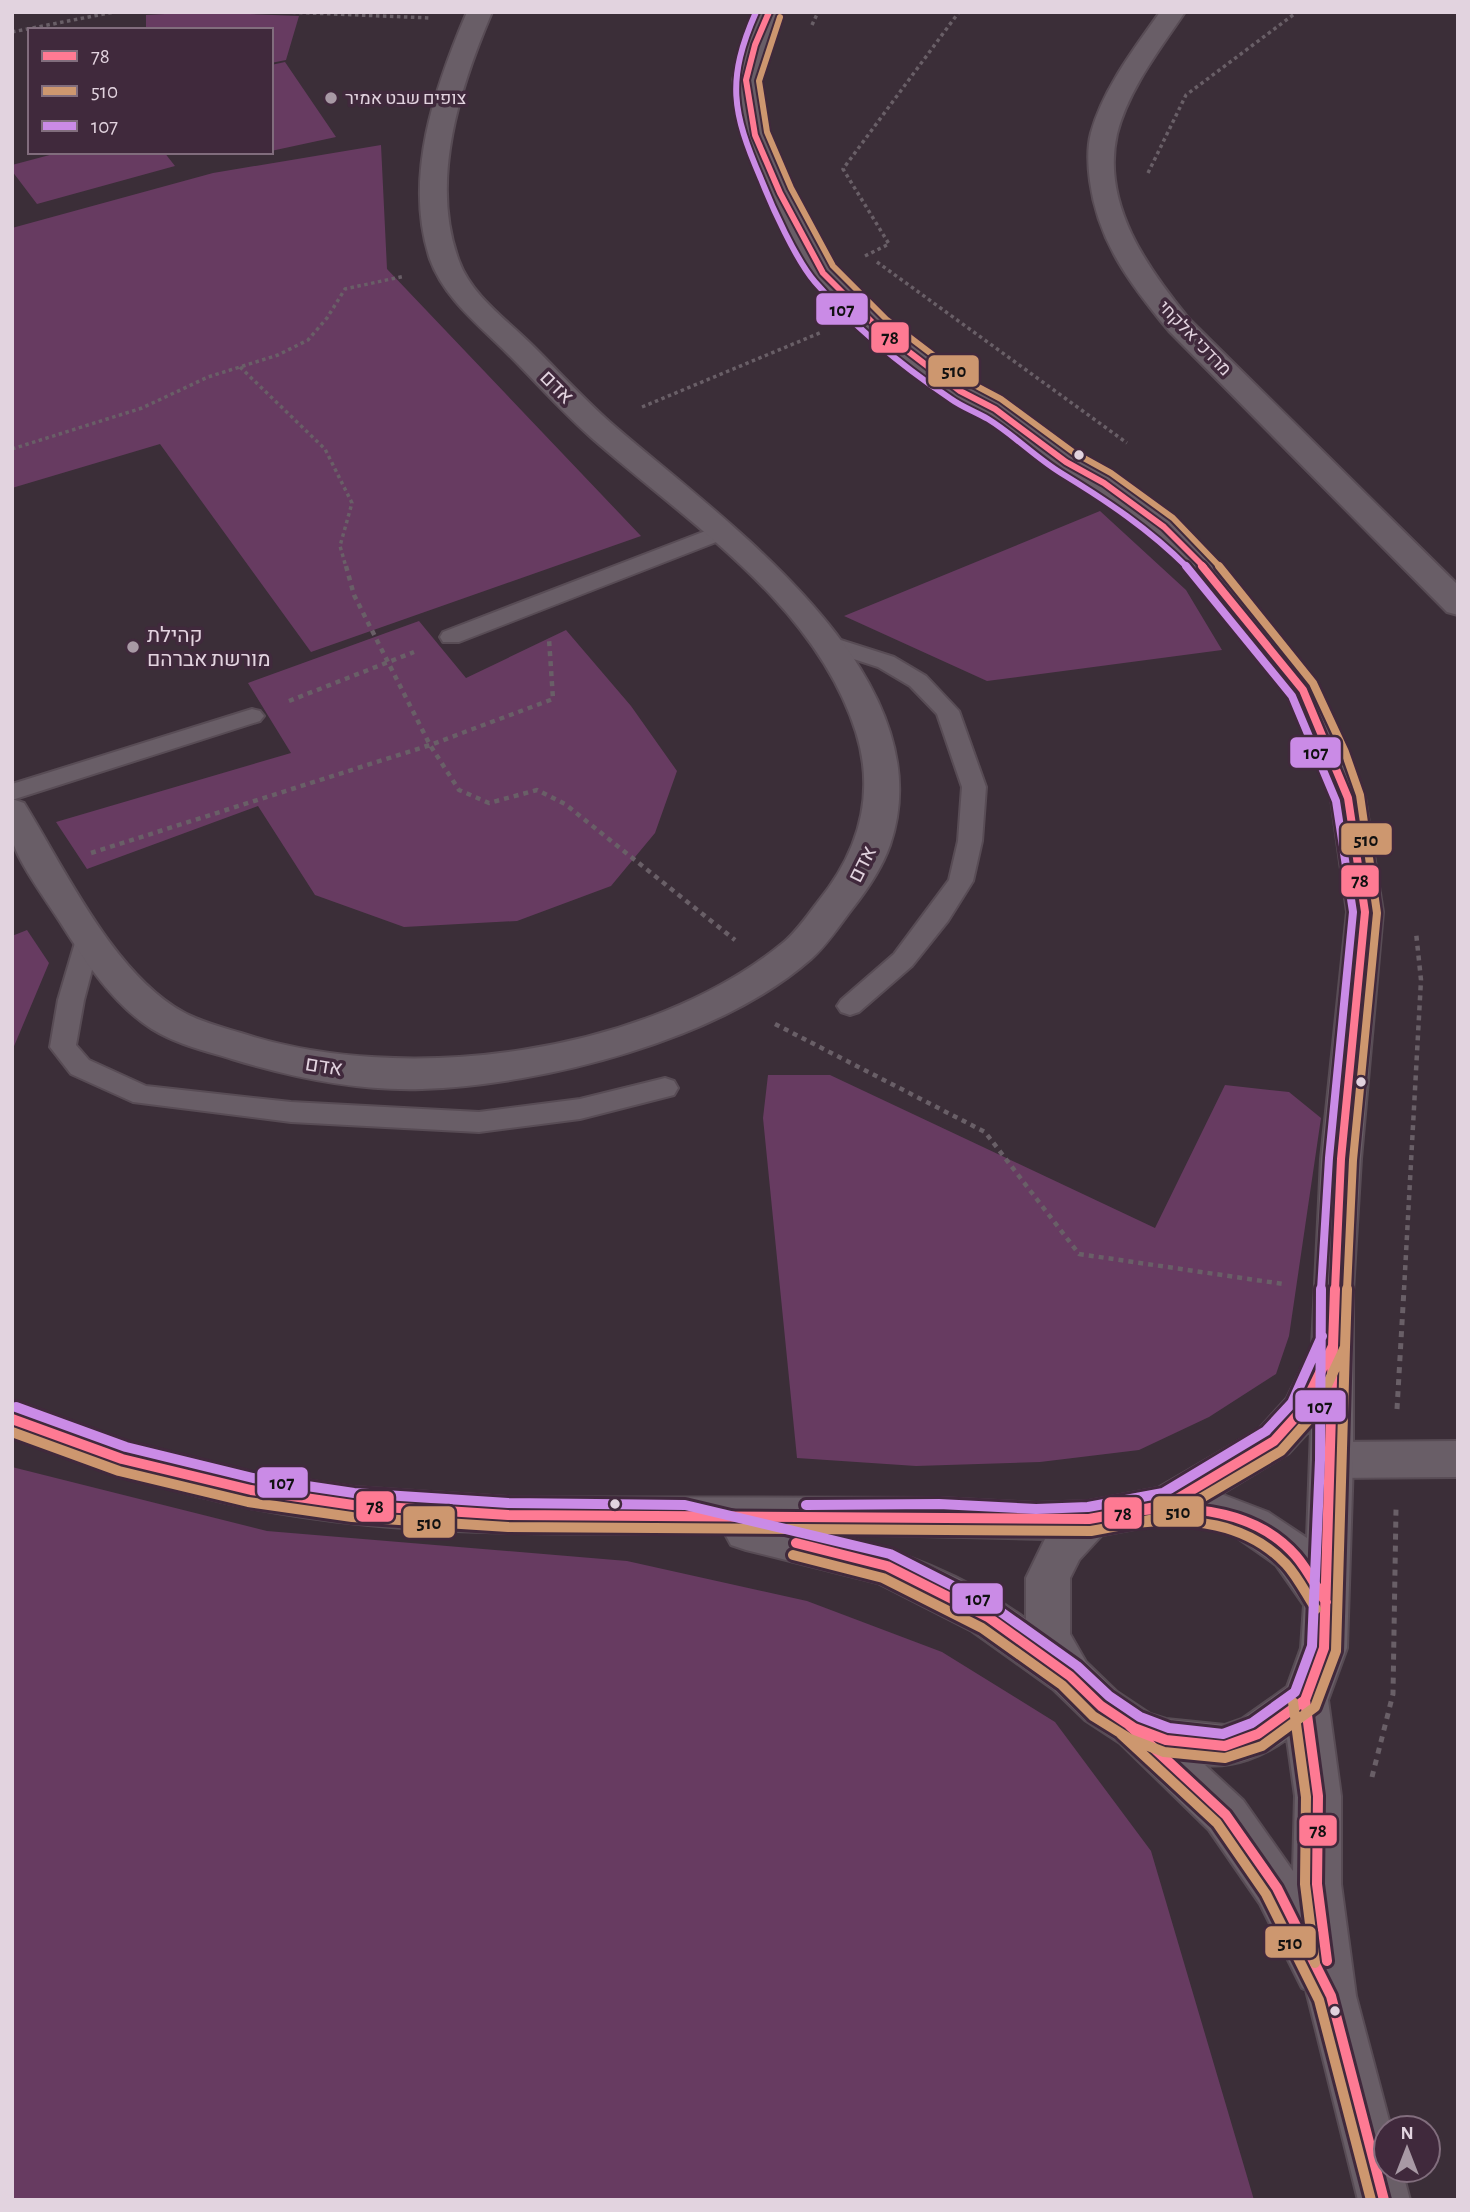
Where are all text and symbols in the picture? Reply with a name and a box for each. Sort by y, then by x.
legend [28,28,273,154]
text: 78 [91,46,110,67]
text: 510 [91,81,118,102]
marker: צופים שבט אמיר [323,90,339,106]
place label: צופים שבט אמיר [345,90,467,108]
text: 107 [91,116,118,137]
line badge: 107 [815,292,869,326]
street label: מרדכי אלקחי [1154,298,1234,379]
text: 107 [830,301,854,320]
line badge: 78 [870,321,910,354]
text: 78 [881,329,899,348]
line badge: 510 [927,354,980,388]
text: 510 [942,362,967,381]
street label: אדם [536,367,577,408]
unlabelled marker [1072,448,1086,462]
place label: קהילת מורשת אברהם [147,625,271,670]
marker: קהילת מורשת אברהם [125,639,141,655]
line badge: 107 [1289,736,1342,769]
text: 107 [1304,744,1328,763]
line badge: 510 [1340,822,1393,856]
text: 510 [1354,831,1379,850]
street label: אדם [845,843,880,886]
line badge: 78 [1340,864,1380,898]
text: 78 [1351,872,1369,891]
street label: אדם [304,1053,344,1080]
unlabelled marker [1354,1075,1368,1089]
line badge: 107 [1294,1389,1347,1423]
text: 107 [1308,1398,1332,1417]
line badge: 107 [256,1466,309,1499]
text: 107 [270,1474,294,1493]
line badge: 78 [355,1490,395,1523]
line badge: 510 [1152,1495,1205,1528]
line badge: 78 [1103,1496,1143,1530]
unlabelled marker [608,1497,622,1511]
text: 78 [366,1498,384,1517]
text: 510 [1166,1503,1191,1522]
line badge: 510 [402,1505,456,1539]
text: 78 [1114,1505,1132,1524]
text: 510 [417,1514,442,1533]
line badge: 107 [951,1582,1004,1615]
text: 107 [966,1590,990,1609]
line badge: 78 [1298,1814,1338,1847]
text: 78 [1309,1822,1327,1841]
line badge: 510 [1264,1925,1317,1959]
text: 510 [1278,1934,1303,1953]
unlabelled marker [1328,2004,1342,2018]
north arrow [1372,2114,1442,2184]
text: N [1400,2124,1414,2143]

